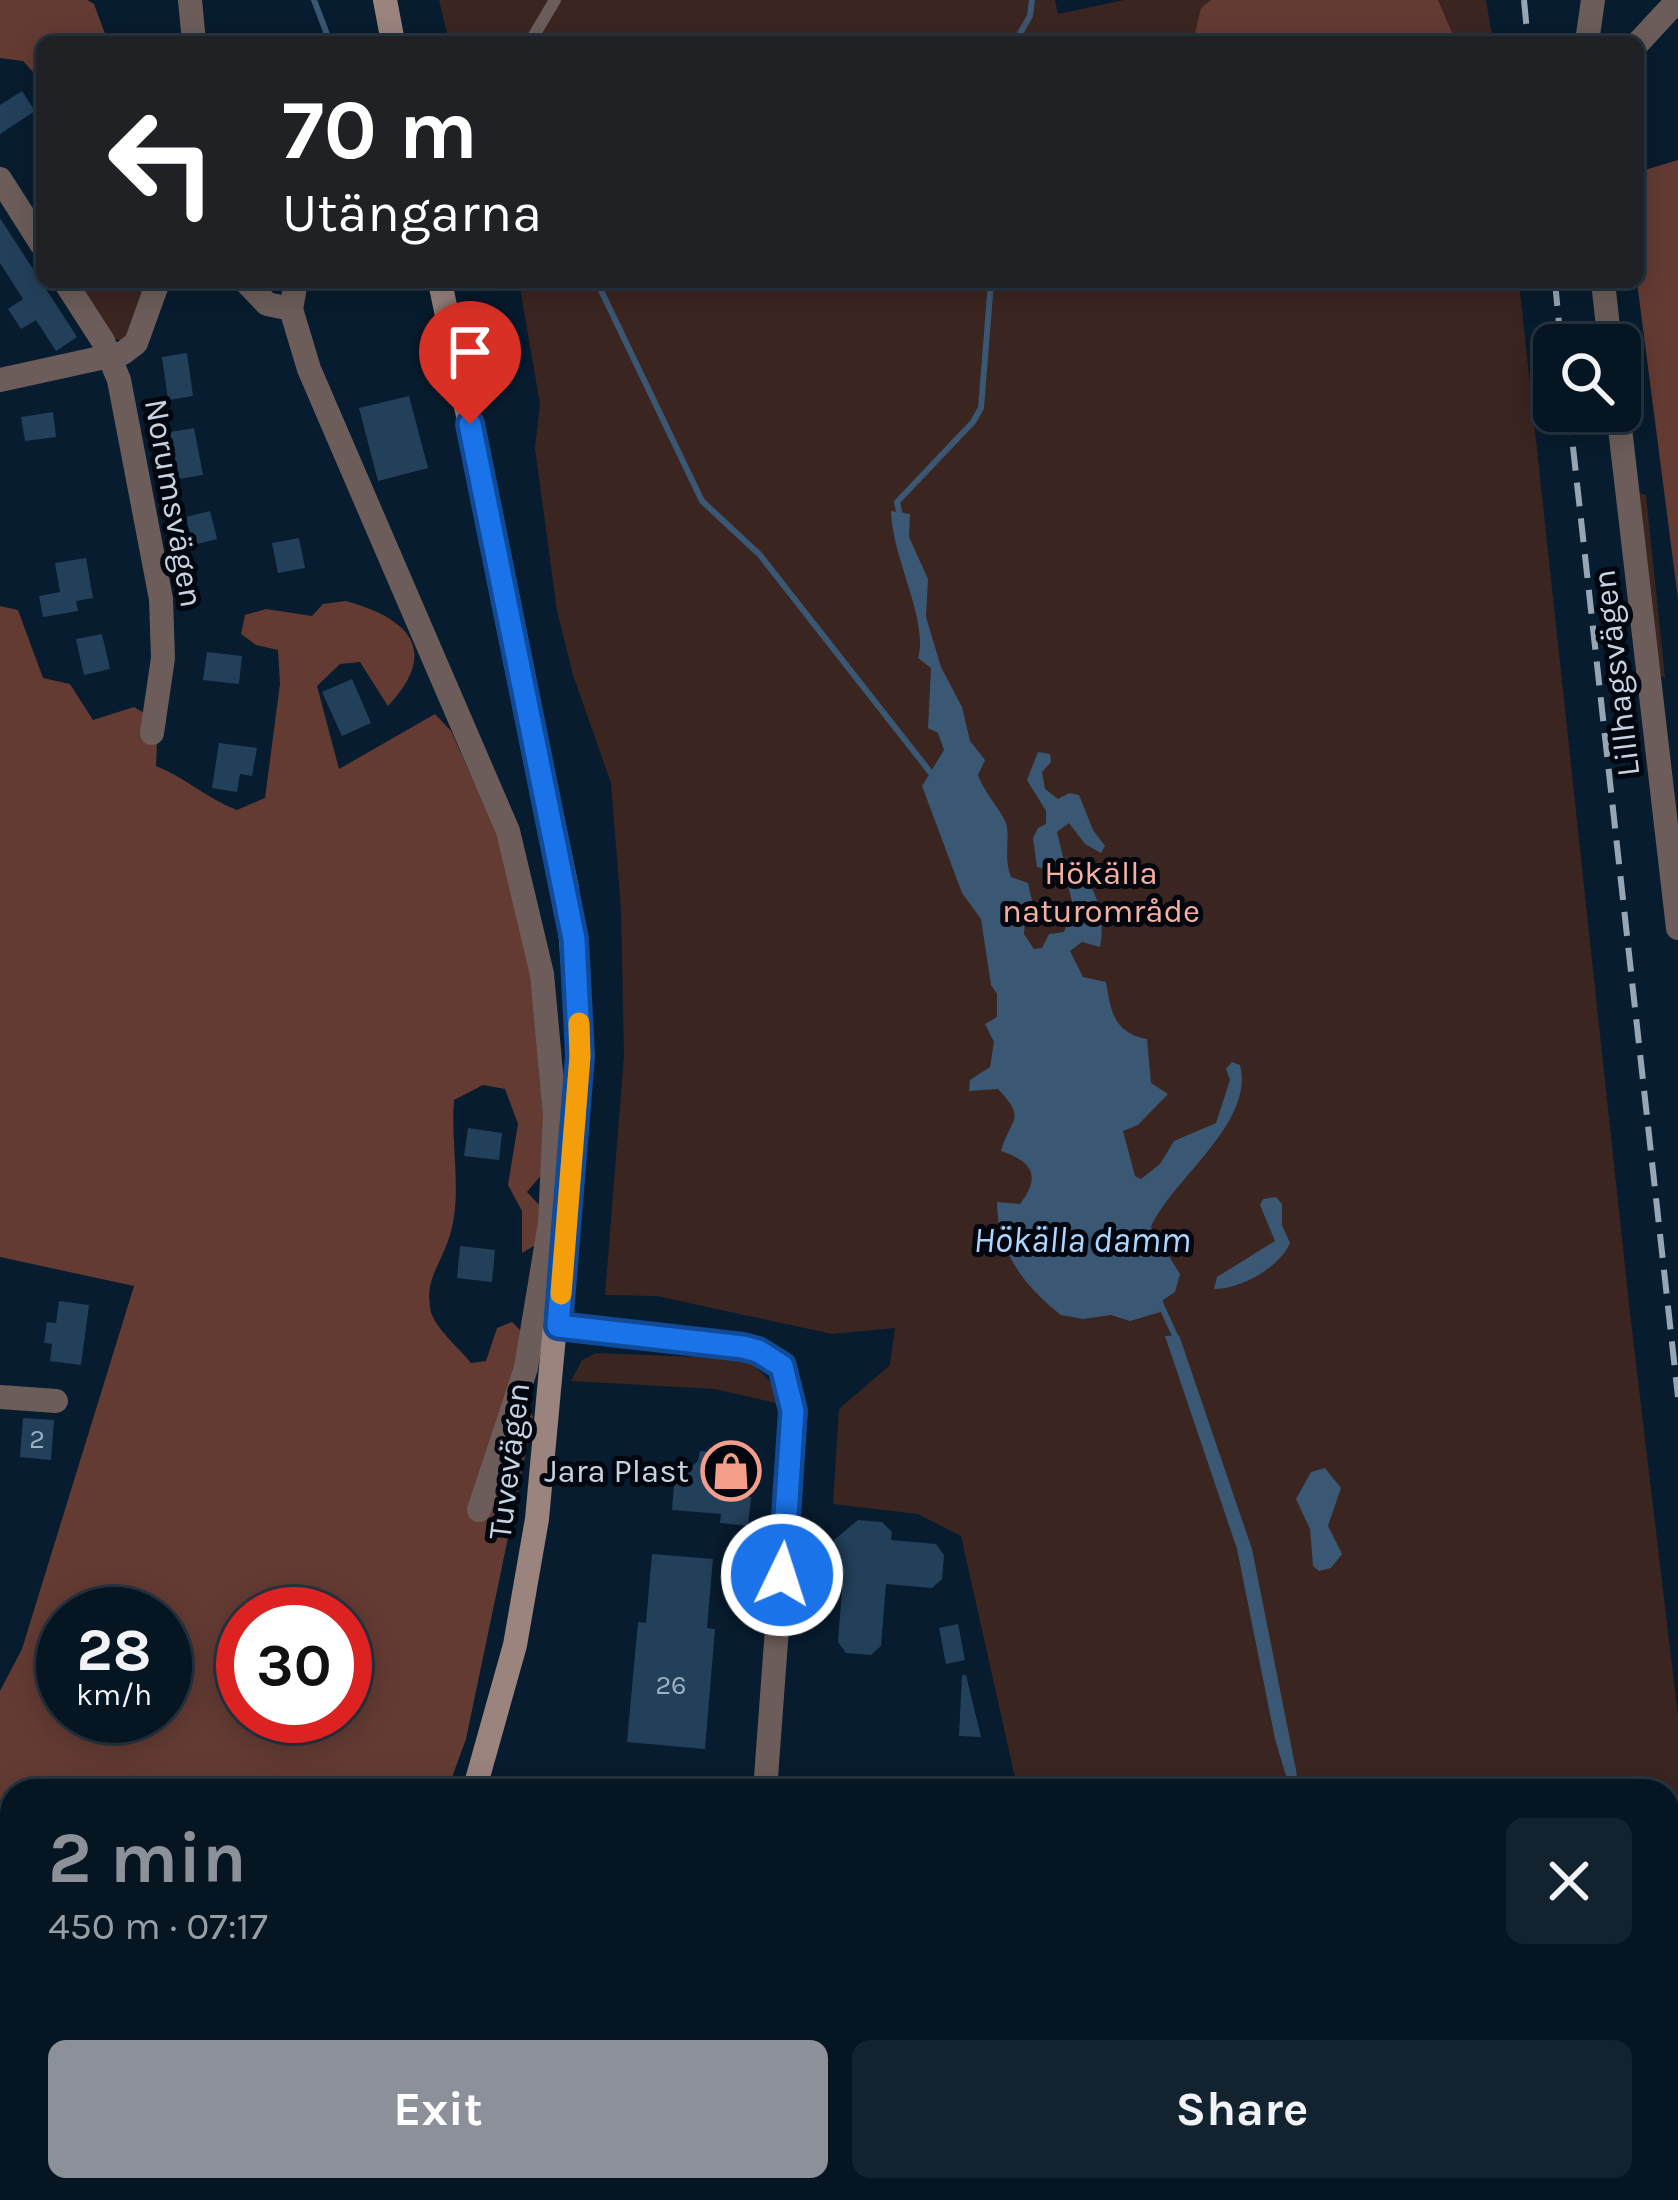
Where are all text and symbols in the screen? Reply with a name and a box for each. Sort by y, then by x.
text: 70 m [282,81,478,179]
icon: left [84,84,240,240]
text: Utängarna [282,181,542,245]
pin [419,301,521,424]
icon: arrive [437,319,503,385]
map controls [1533,324,1641,432]
button: search [1533,324,1641,432]
street label: Norumsvägen [137,396,211,610]
street label: Lillhagsvägen [1584,567,1648,779]
park label: Hökälla naturområde [1002,854,1200,930]
water label: Hökälla damm [973,1219,1191,1261]
street label: Tuvevägen [481,1380,537,1542]
house number: 2 [29,1423,45,1455]
shop icon: Jara Plast [700,1440,762,1502]
place label: Jara Plast [544,1452,689,1490]
position arrow [719,1512,845,1638]
speed limit sign: 30 [216,1587,372,1743]
text: 28 [76,1615,152,1685]
house number: 26 [655,1669,687,1701]
text: km/h [76,1677,152,1713]
text: 2 min [48,1816,247,1900]
button: close [1506,1818,1632,1944]
text: 450 m · 07:17 [48,1903,268,1949]
button: Exit [48,2040,828,2178]
button: Share [852,2040,1632,2178]

